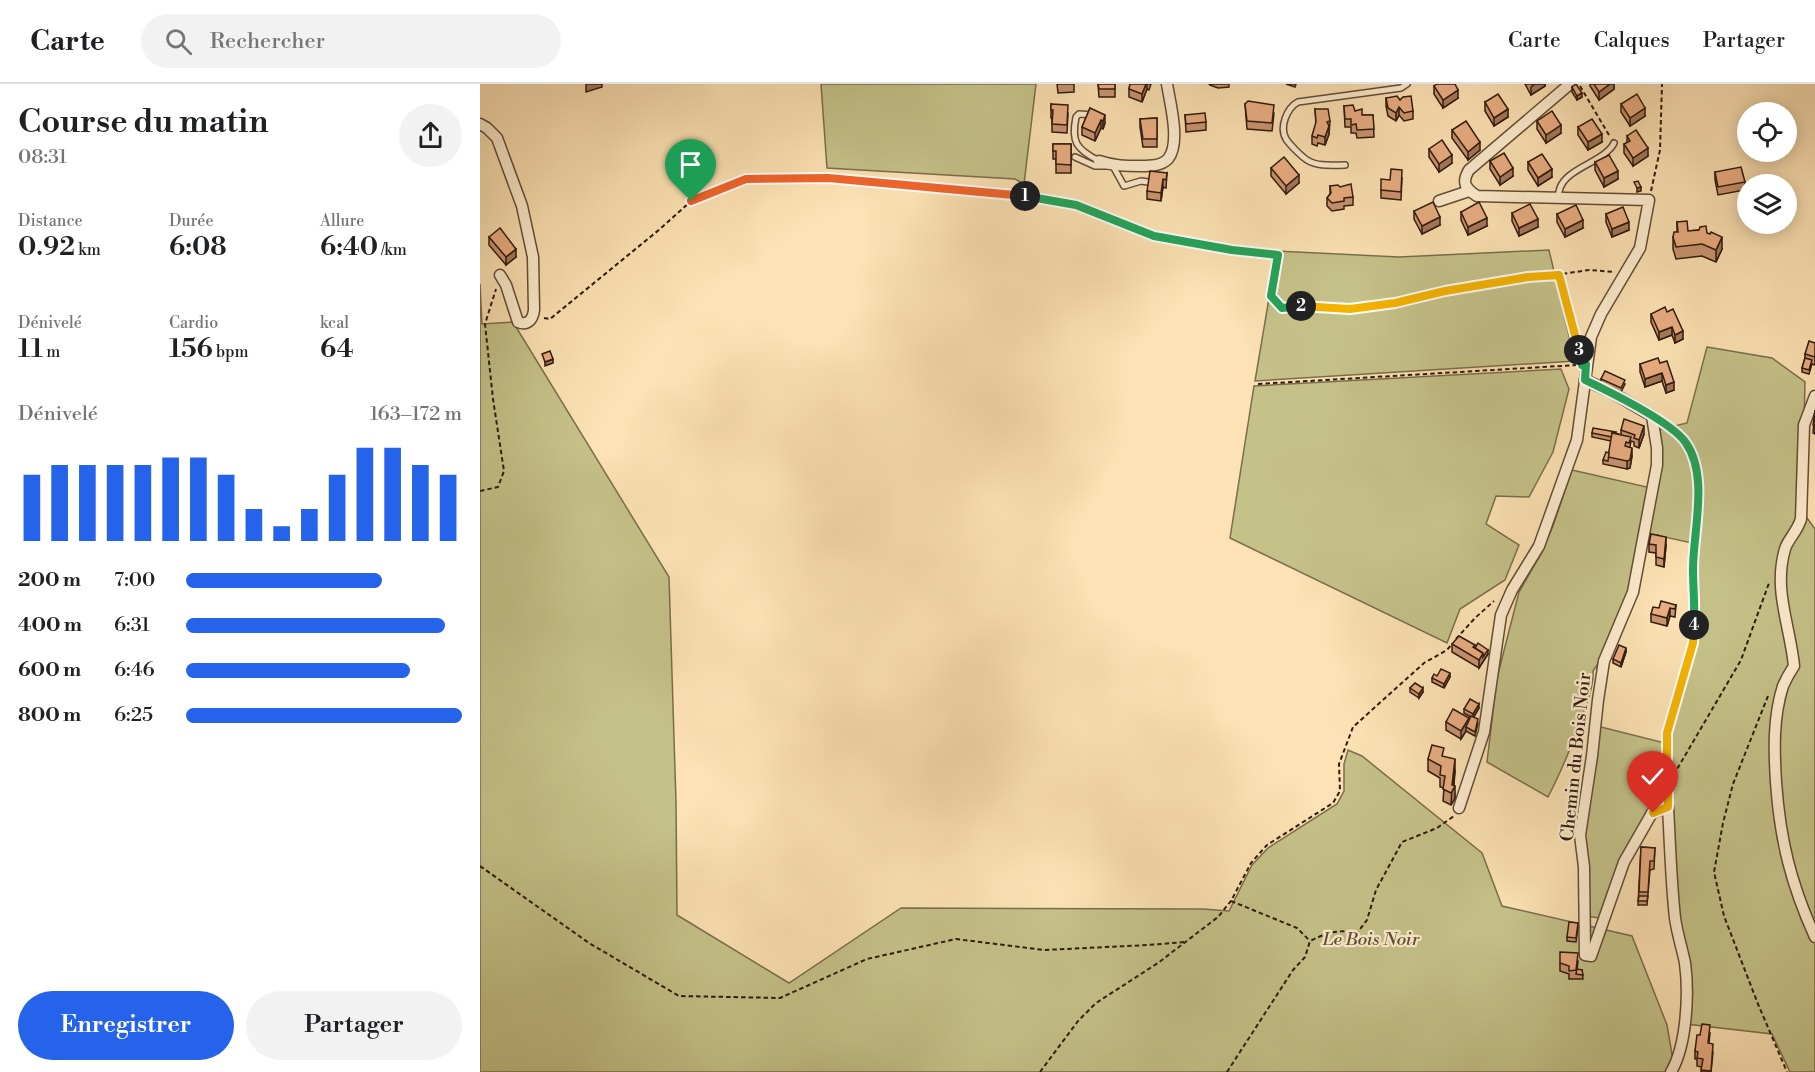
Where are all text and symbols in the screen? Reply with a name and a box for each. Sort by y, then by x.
search box [141,14,561,68]
text: Carte [30,24,105,59]
icon: search [162,25,195,58]
text: Rechercher [210,28,325,55]
text: Carte [1508,28,1561,54]
text: Calques [1594,28,1670,54]
text: Partager [1703,28,1785,54]
text: Course du matin [18,102,269,143]
map controls [1737,102,1797,234]
button: locate [1737,102,1797,162]
button: share [399,104,462,167]
pin [665,139,716,201]
text: 08:31 [18,145,67,170]
icon: arrive [674,148,707,181]
button: layers [1737,174,1797,234]
pin: 1 [1010,181,1040,211]
text: 1 [1021,186,1029,206]
text: Distance [18,211,83,231]
text: Durée [169,211,214,231]
text: Allure [320,211,364,231]
text: 0.92 [18,231,75,263]
text: 6:08 [169,231,227,263]
text: 6:40 [320,231,378,263]
text: km [75,240,101,260]
text: /km [378,240,407,260]
pin: 2 [1286,291,1316,321]
text: 2 [1296,296,1306,316]
text: Dénivelé [18,313,82,333]
text: Cardio [169,313,218,333]
text: kcal [320,313,349,333]
text: 11 [18,333,43,365]
text: 156 [169,333,213,365]
text: 64 [320,333,353,365]
pin: 3 [1564,335,1594,365]
text: 3 [1574,340,1584,360]
text: m [43,342,60,362]
text: bpm [213,342,248,362]
text: Dénivelé [18,402,98,427]
text: 163–172 m [370,402,462,427]
text: 200 m [18,568,81,593]
text: 7:00 [114,568,155,593]
pin: 4 [1679,610,1709,640]
text: 400 m [18,613,82,638]
text: 6:31 [114,613,150,638]
text: 4 [1689,615,1699,635]
text: 600 m [18,658,81,683]
text: 6:46 [114,658,155,683]
street label: Chemin du Bois Noir [1556,671,1596,843]
text: 800 m [18,703,81,728]
text: 6:25 [114,703,153,728]
pin [1627,751,1678,813]
icon: check [1636,760,1669,793]
park label: Le Bois Noir [1322,928,1420,951]
button: Enregistrer [18,991,234,1060]
button: Partager [246,991,462,1060]

